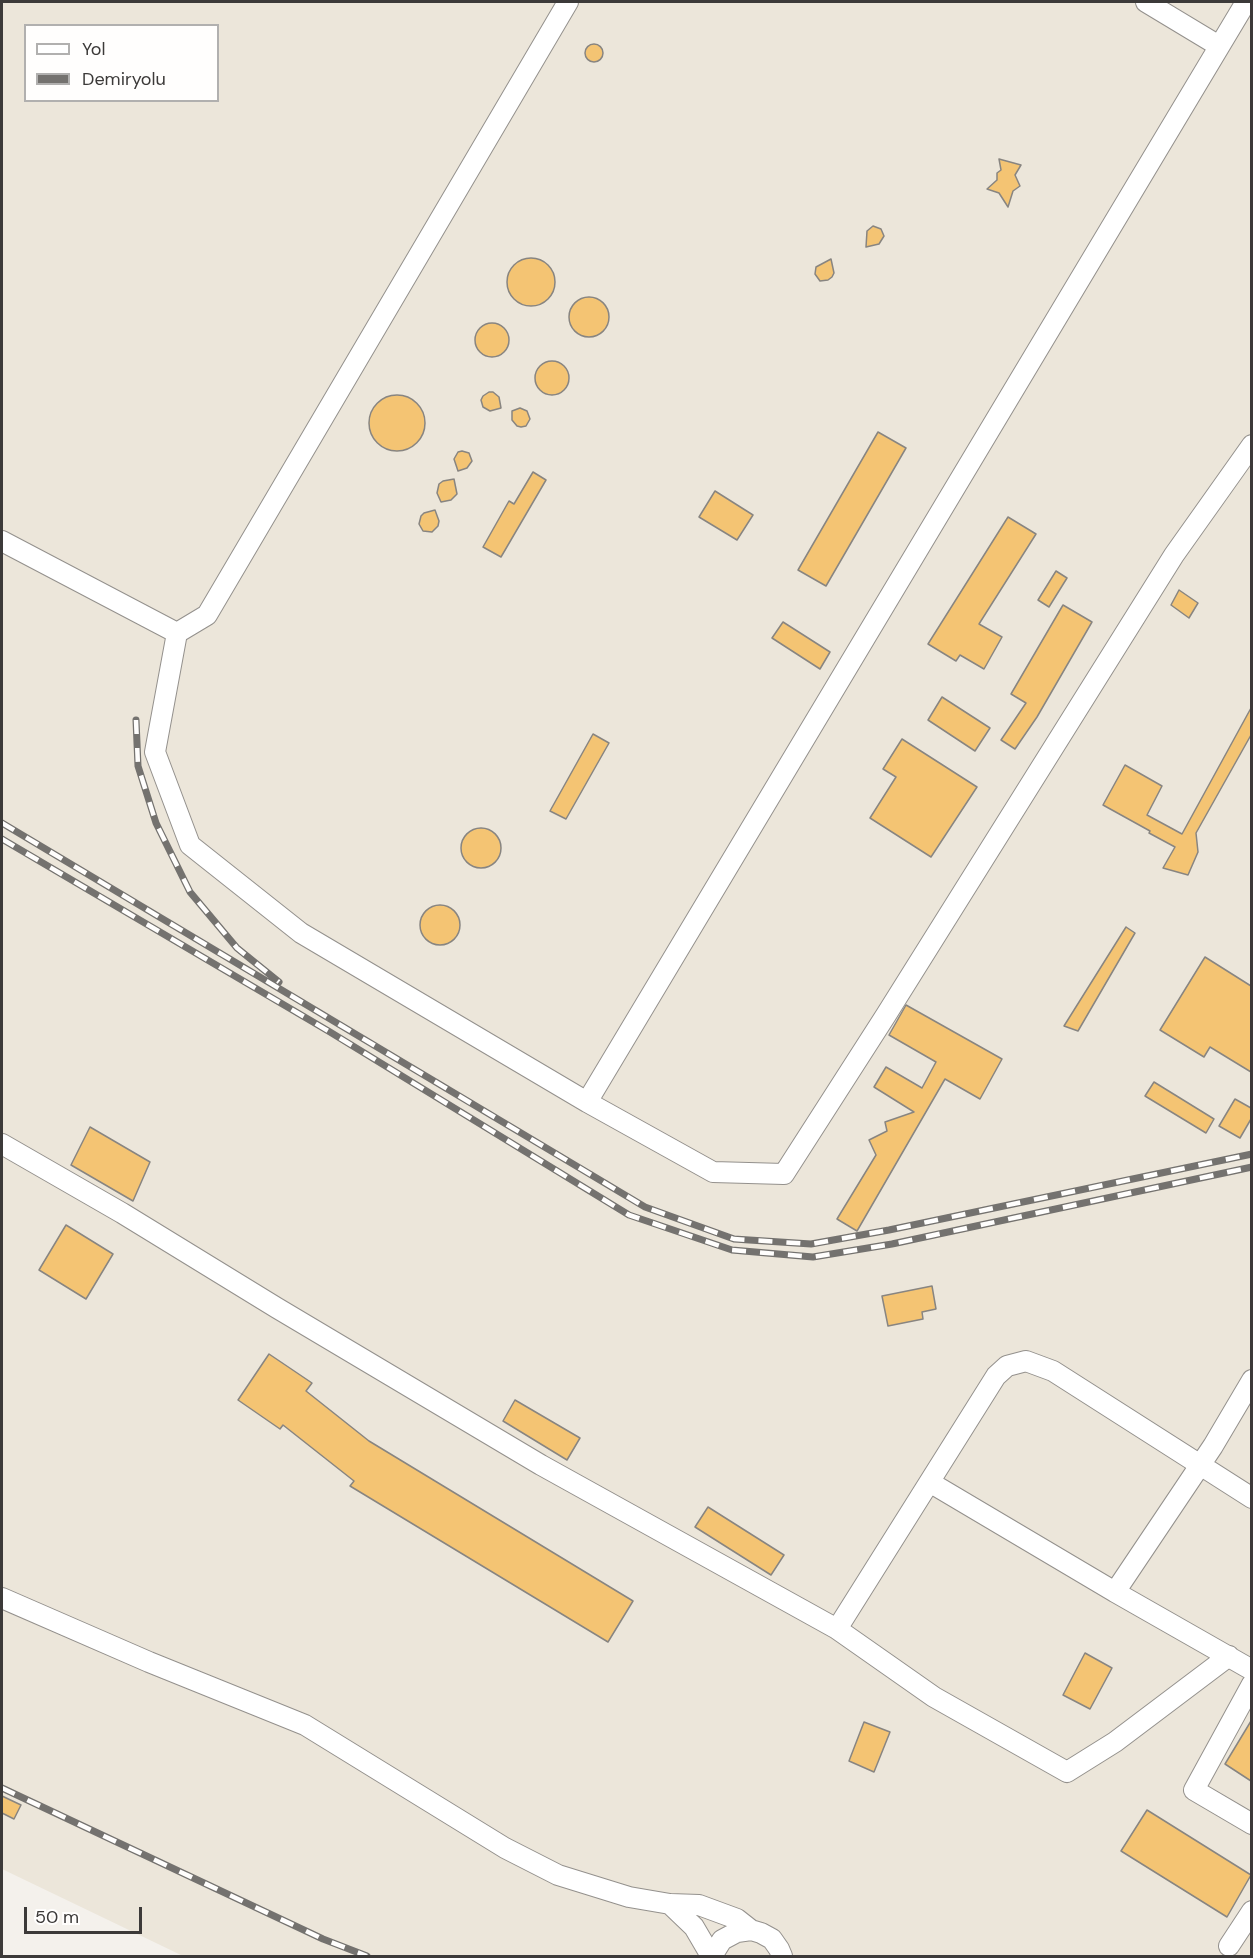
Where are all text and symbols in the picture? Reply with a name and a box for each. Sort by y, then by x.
legend [24,24,219,102]
text: Yol [82,37,106,61]
text: Demiryolu [82,67,166,91]
scale bar [27,1895,146,1933]
text: 50 m [35,1905,79,1929]

